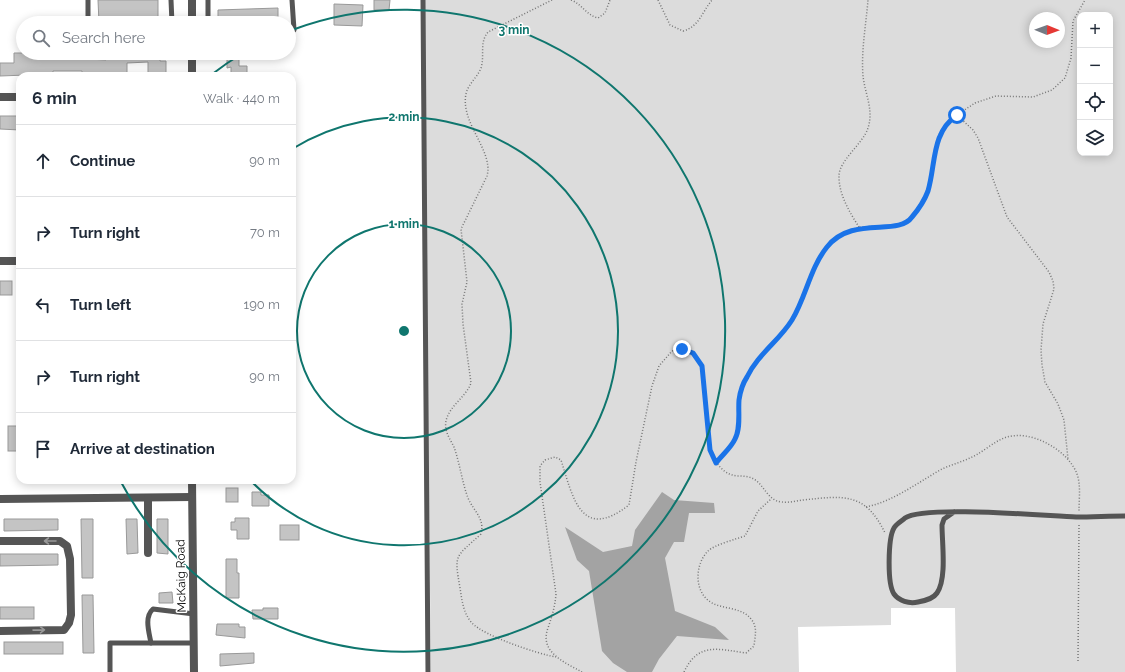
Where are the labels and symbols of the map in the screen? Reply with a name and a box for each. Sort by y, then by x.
north arrow [1029,12,1065,48]
text: 3 min [498,23,530,37]
route start [948,106,966,124]
text: 2 min [388,110,420,124]
text: 1 min [389,217,419,231]
centre of rings [397,324,411,338]
route end [673,340,691,358]
one-way arrow [44,537,57,545]
street label: McKaig Road [173,539,189,613]
one-way arrow [32,626,45,634]

